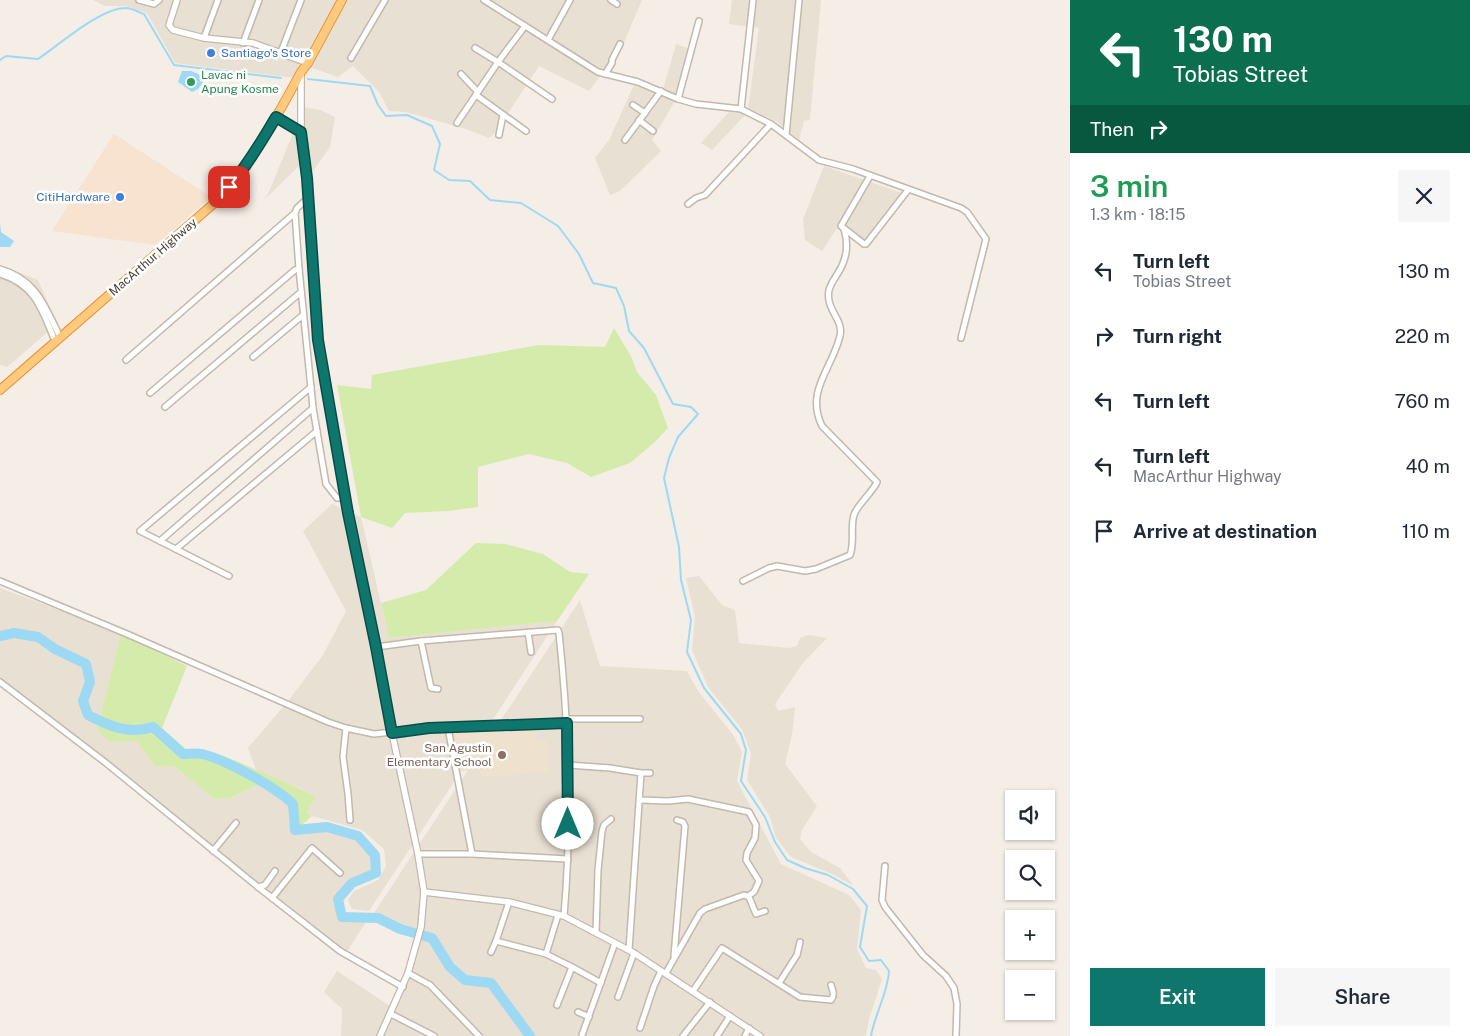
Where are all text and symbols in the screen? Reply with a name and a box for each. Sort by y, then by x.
text: 130 m [1173,19,1273,60]
icon: left [1090,20,1155,85]
place label: Santiago's Store [221,46,312,60]
marker: Santiago's Store [205,47,217,59]
text: Tobias Street [1173,61,1308,87]
place label: Lavac ni Apung Kosme [201,68,279,96]
marker: Lavac ni Apung Kosme [185,76,197,88]
icon: right [1144,115,1172,143]
text: Then [1090,118,1134,140]
pin [208,166,250,208]
text: 3 min [1090,168,1168,204]
button: close [1398,170,1450,222]
icon: arrive [215,173,243,201]
place label: CitiHardware [36,190,110,204]
marker: CitiHardware [114,191,126,203]
text: 1.3 km · 18:15 [1090,205,1186,224]
street label: MacArthur Highway [106,215,200,299]
text: Turn left [1133,250,1210,272]
icon: left [1090,257,1118,285]
text: 130 m [1398,260,1450,282]
text: Tobias Street [1133,272,1231,291]
icon: right [1090,322,1118,350]
text: Turn right [1133,325,1222,347]
text: 220 m [1395,325,1450,347]
icon: left [1090,387,1118,415]
text: Turn left [1133,390,1210,412]
text: 760 m [1395,390,1450,412]
text: Turn left [1133,445,1210,467]
icon: left [1090,452,1118,480]
text: 40 m [1405,455,1450,477]
text: MacArthur Highway [1133,467,1282,486]
icon: arrive [1090,517,1118,545]
text: Arrive at destination [1133,520,1317,542]
text: 110 m [1402,520,1450,542]
place label: San Agustin Elementary School [387,741,492,769]
marker: San Agustin Elementary School [496,749,508,761]
map controls [1005,790,1055,1020]
button: sound [1005,790,1055,840]
position arrow [541,797,593,849]
button: search [1005,850,1055,900]
button: + [1005,910,1055,960]
button: Exit [1090,968,1265,1026]
button: Share [1275,968,1450,1026]
button: − [1005,970,1055,1020]

